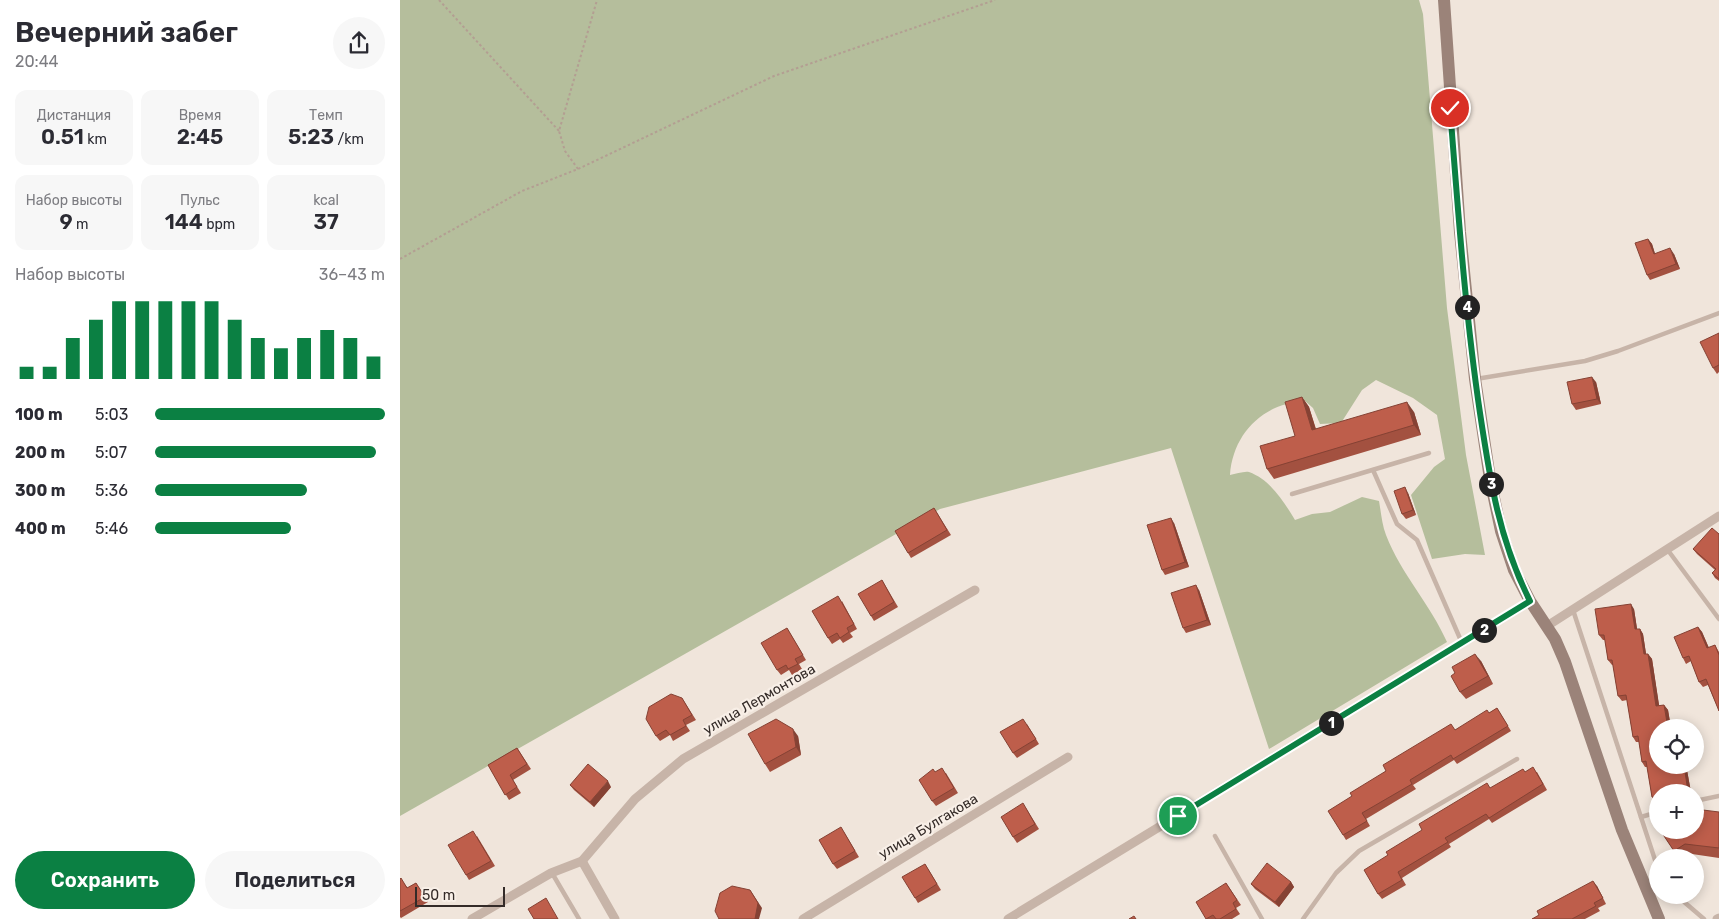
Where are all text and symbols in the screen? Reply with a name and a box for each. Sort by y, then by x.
text: Вечерний забег [15,16,238,49]
button: share [333,17,385,69]
text: 20:44 [15,52,59,71]
pin [1429,87,1471,129]
icon: check [1436,94,1464,122]
text: Дистанция [37,107,111,124]
text: Время [179,107,221,124]
text: Темп [309,107,343,124]
text: 0.51 [41,124,84,149]
text: 2:45 [177,124,223,149]
text: 5:23 [288,124,334,149]
text: km [84,131,107,148]
text: /km [334,131,364,148]
text: Набор высоты [26,192,122,209]
text: Пульс [180,192,220,209]
text: kcal [313,192,339,209]
text: 9 [59,209,73,234]
text: 144 [165,209,203,234]
text: 37 [313,209,339,234]
text: m [73,216,89,233]
text: bpm [203,216,235,233]
text: Набор высоты [15,265,125,284]
text: 36–43 m [319,265,385,284]
pin: 4 [1454,294,1480,320]
text: 4 [1463,299,1472,316]
text: 100 m [15,405,63,424]
text: 5:03 [95,405,128,424]
text: 200 m [15,443,65,462]
text: 5:07 [95,443,127,462]
pin: 3 [1478,472,1504,496]
text: 3 [1487,476,1496,493]
text: 300 m [15,481,65,500]
text: 5:36 [95,481,128,500]
text: 400 m [15,519,66,538]
text: 5:46 [95,519,128,538]
pin: 2 [1472,618,1496,642]
text: 2 [1480,622,1489,639]
street label: улица Лермонтова [700,660,818,738]
pin: 1 [1318,710,1344,736]
text: 1 [1328,715,1335,732]
map controls [1649,719,1704,904]
button: locate [1649,719,1704,774]
button: + [1649,784,1704,839]
street label: улица Булгакова [876,790,981,863]
pin [1157,795,1199,837]
icon: arrive [1164,802,1192,830]
button: − [1649,849,1704,904]
button: Сохранить [15,851,195,909]
button: Поделиться [205,851,385,909]
scale bar [415,884,505,907]
text: 50 m [422,887,455,904]

